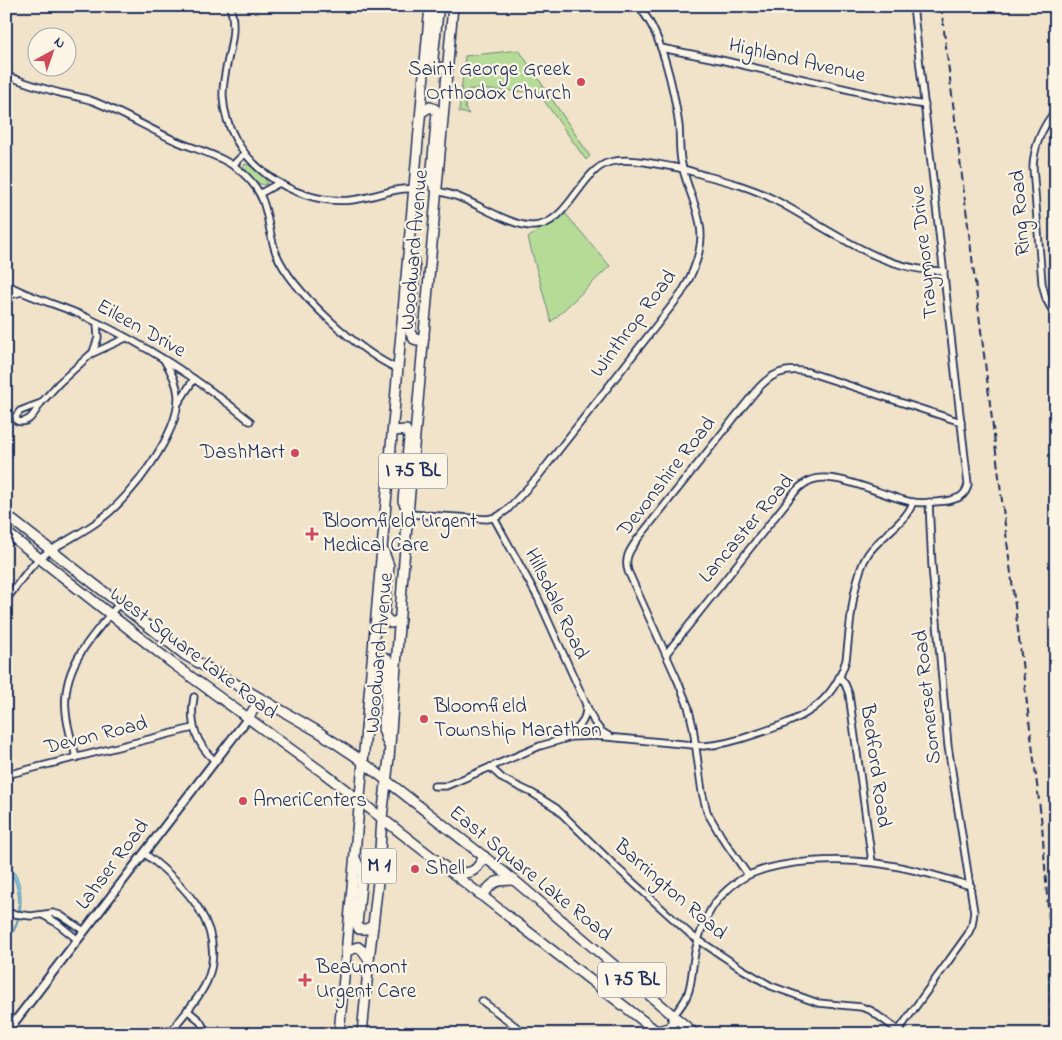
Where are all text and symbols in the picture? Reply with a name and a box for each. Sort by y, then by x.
north arrow [28,28,78,78]
street label: Highland Avenue [725,31,869,93]
text: N [49,32,70,54]
place label: Saint George Greek Orthodox Church [408,55,572,109]
marker: Saint George Greek Orthodox Church [575,76,587,88]
street label: Woodward Avenue [393,168,437,332]
street label: Ring Road [1003,169,1041,257]
street label: Traymore Drive [903,183,949,320]
street label: Winthrop Road [583,264,685,384]
street label: Eileen Drive [91,292,192,366]
street label: Devonshire Road [610,410,724,544]
place label: DashMart [199,438,285,468]
marker: DashMart [289,447,301,459]
road number: I 75 BL [379,454,447,488]
street label: Lancaster Road [692,468,802,590]
place label: Bloomfield Urgent Medical Care [322,507,477,561]
marker: Bloomfield Urgent Medical Care [305,527,319,541]
street label: Hillsdale Road [516,543,596,665]
street label: Woodward Avenue [358,571,402,735]
street label: West Square Lake Road [103,581,284,727]
street label: Somerset Road [906,628,950,766]
place label: Bloomfield Township Marathon [433,692,602,746]
street label: Bedford Road [851,702,899,830]
street label: Devon Road [40,709,151,764]
marker: Bloomfield Township Marathon [418,713,430,725]
place label: AmeriCenters [253,786,367,816]
marker: AmeriCenters [237,795,249,807]
street label: East Square Lake Road [442,799,618,949]
street label: Lahser Road [69,813,157,917]
street label: Barrington Road [605,832,733,949]
road number: M 1 [362,848,396,884]
place label: Shell [425,854,465,884]
marker: Shell [409,863,421,875]
place label: Beaumont Urgent Care [315,953,417,1009]
road number: I 75 BL [598,962,666,998]
marker: Beaumont Urgent Care [298,973,312,987]

